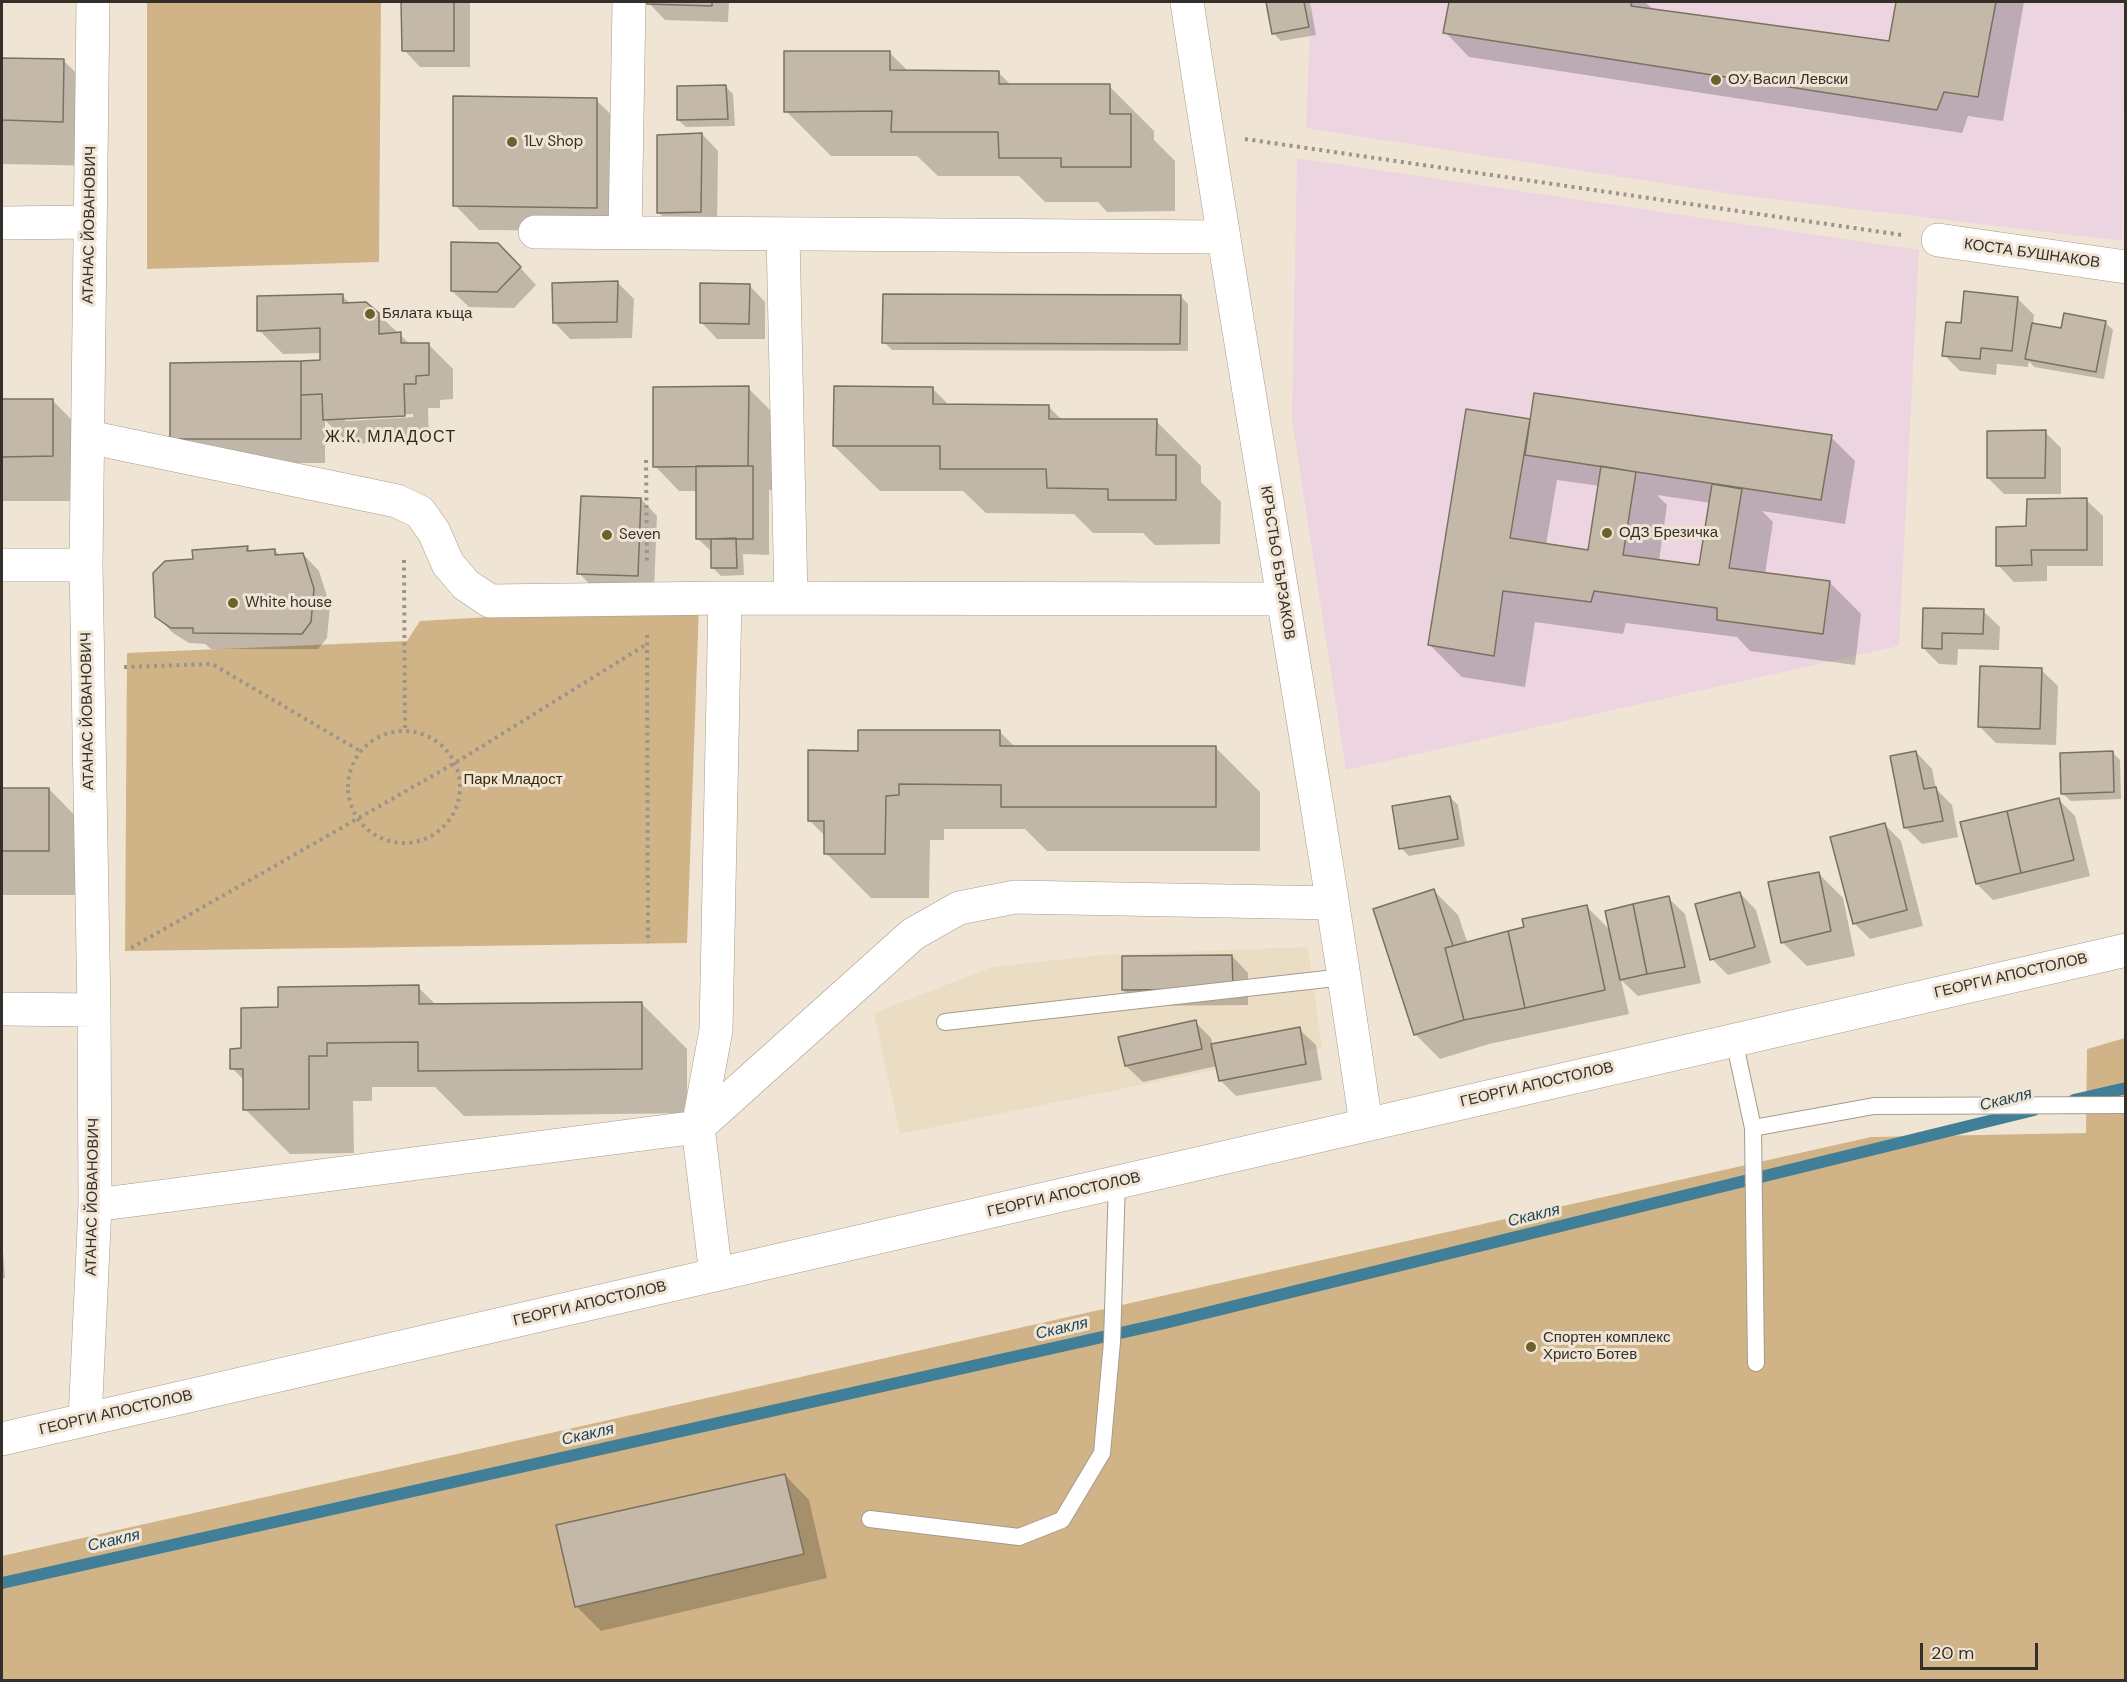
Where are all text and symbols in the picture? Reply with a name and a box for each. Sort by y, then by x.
place label: ОУ Васил Левски [1728,71,1848,89]
marker: ОУ Васил Левски [1709,73,1723,87]
place label: 1Lv Shop [524,133,583,151]
marker: 1Lv Shop [505,135,519,149]
street label: АТАНАС ЙОВАНОВИЧ [80,146,100,304]
street label: КОСТА БУШНАКОВ [1963,236,2101,272]
place label: Бялата къща [382,305,472,323]
marker: Бялата къща [363,307,377,321]
district label: Ж.К. МЛАДОСТ [325,428,457,448]
street label: КРЪСТЬО БЪРЗАКОВ [1256,485,1298,641]
place label: ОДЗ Брезичка [1619,524,1718,542]
place label: Seven [619,526,661,544]
marker: ОДЗ Брезичка [1600,526,1614,540]
marker: Seven [600,528,614,542]
place label: White house [245,594,332,612]
marker: White house [226,596,240,610]
street label: АТАНАС ЙОВАНОВИЧ [78,632,98,790]
park label: Парк Младост [463,771,563,789]
street label: ГЕОРГИ АПОСТОЛОВ [1933,950,2089,1002]
street label: ГЕОРГИ АПОСТОЛОВ [1459,1059,1615,1111]
water label: Скакля [1978,1084,2034,1116]
street label: АТАНАС ЙОВАНОВИЧ [83,1118,103,1276]
street label: ГЕОРГИ АПОСТОЛОВ [986,1169,1142,1221]
water label: Скакля [1506,1200,1562,1232]
street label: ГЕОРГИ АПОСТОЛОВ [512,1278,668,1330]
water label: Скакля [1034,1314,1090,1344]
place label: Спортен комплекс Христо Ботев [1543,1329,1670,1364]
marker: Спортен комплекс Христо Ботев [1524,1340,1538,1354]
street label: ГЕОРГИ АПОСТОЛОВ [38,1387,194,1439]
water label: Скакля [560,1420,616,1450]
water label: Скакля [86,1526,142,1556]
scale bar [1923,1631,2042,1669]
text: 20 m [1931,1641,1974,1665]

